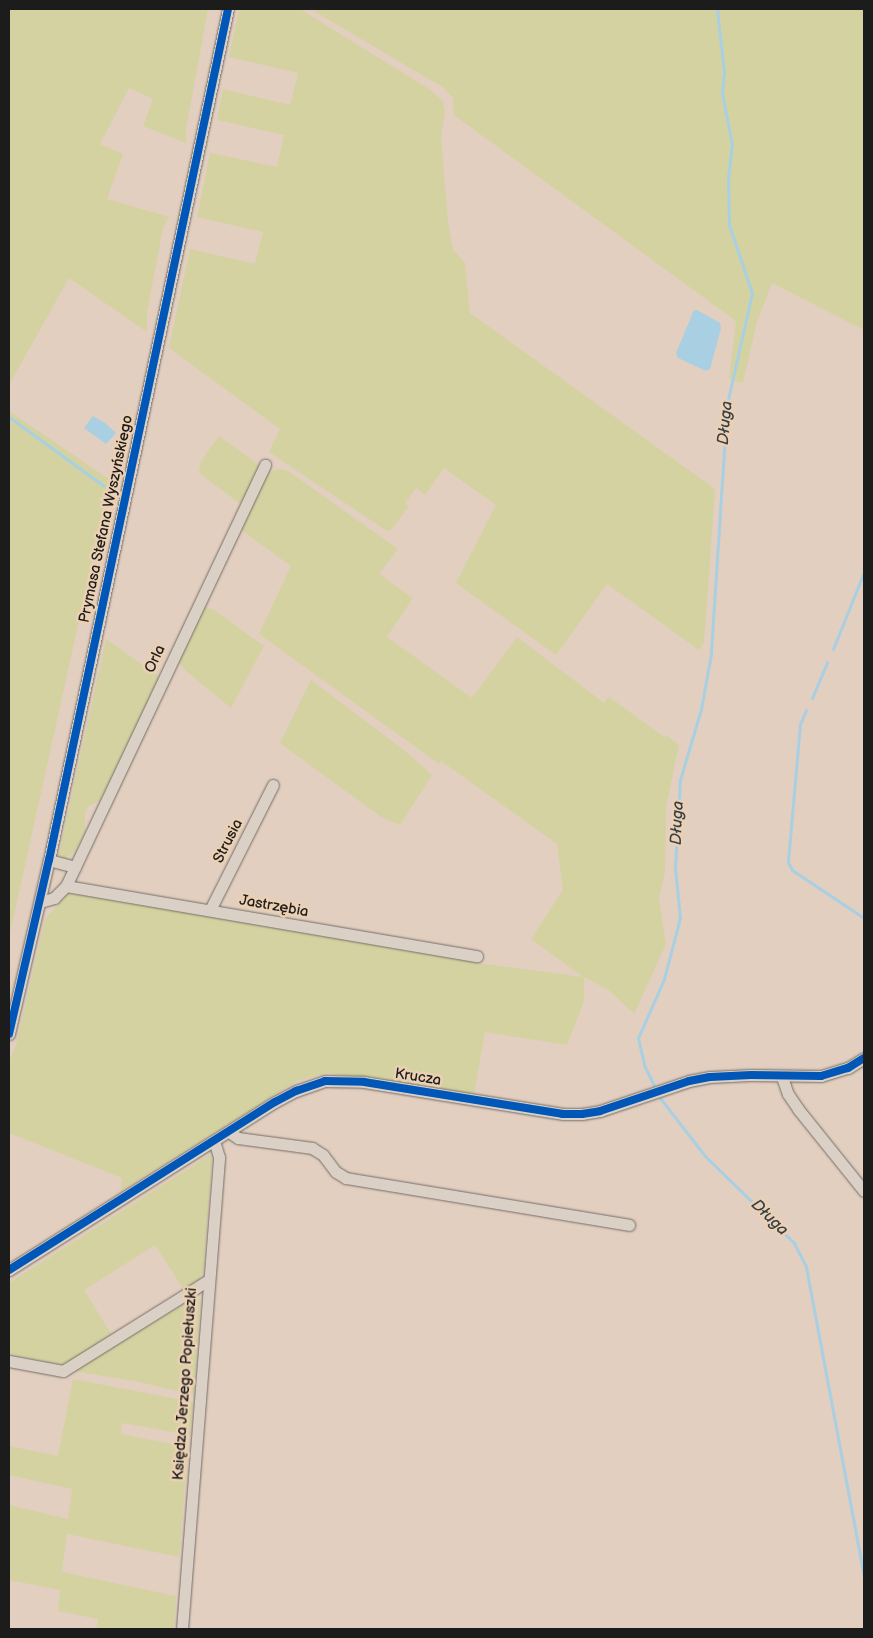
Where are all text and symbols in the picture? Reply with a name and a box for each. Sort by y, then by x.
water label: Długa [715,400,737,446]
street label: Prymasa Stefana Wyszyńskiego [75,413,137,625]
street label: Orla [141,642,169,676]
water label: Długa [667,800,689,846]
street label: Strusia [209,816,247,866]
street label: Jastrzębia [238,891,310,921]
street label: Krucza [393,1064,443,1090]
water label: Długa [746,1196,792,1240]
street label: Księdza Jerzego Popiełuszki [169,1287,201,1481]

